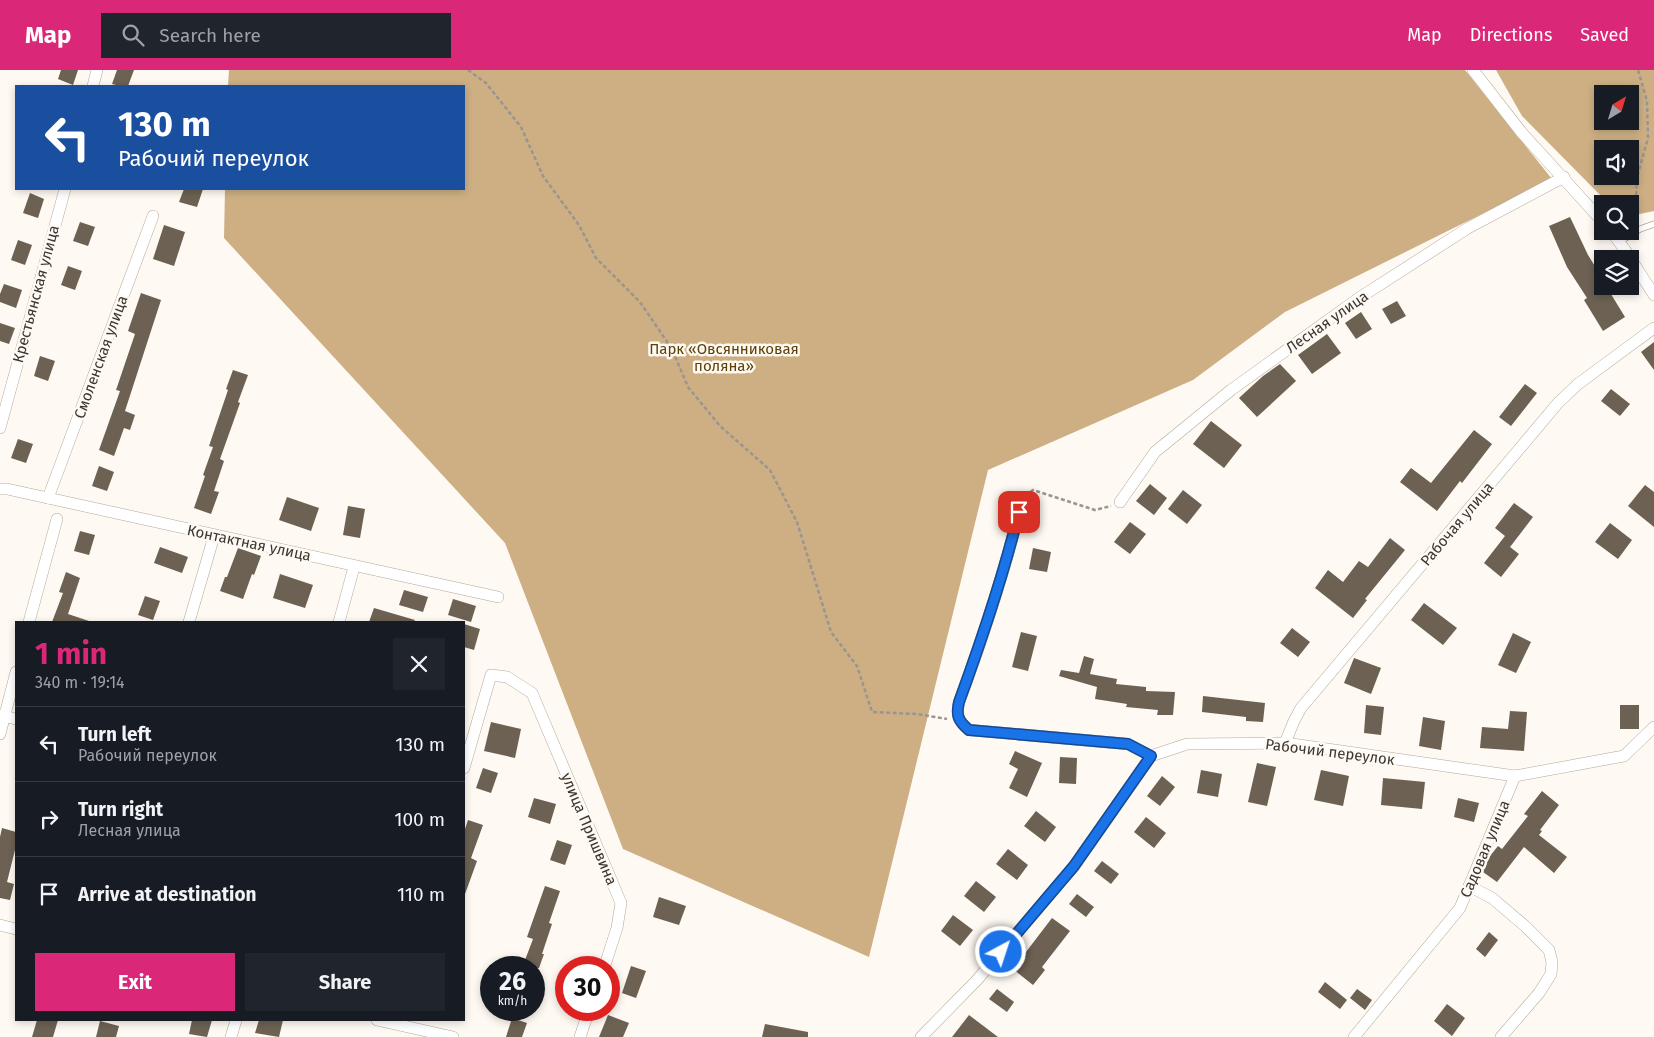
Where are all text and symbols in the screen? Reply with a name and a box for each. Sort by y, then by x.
search box [101,13,451,58]
text: Map [25,21,71,49]
icon: search [119,21,147,49]
text: Search here [159,24,261,47]
text: Map [1407,24,1442,46]
text: Directions [1470,24,1552,46]
text: Saved [1580,24,1629,46]
north arrow [1594,85,1639,130]
map controls [1594,85,1639,295]
text: 130 m [118,103,211,145]
icon: left [35,105,100,170]
button: sound [1594,140,1639,185]
text: Рабочий переулок [118,145,309,172]
button: search [1594,195,1639,240]
street label: Крестьянская улица [9,223,63,365]
button: layers [1594,250,1639,295]
street label: Лесная улица [1282,287,1372,357]
street label: Смоленская улица [70,293,132,421]
park label: Парк «Овсянниковая поляна» [649,340,799,375]
street label: Рабочая улица [1417,478,1497,570]
pin [998,491,1040,533]
icon: arrive [1005,498,1033,526]
street label: Контактная улица [185,521,313,565]
text: 1 min [35,636,107,672]
button: close [393,638,445,690]
text: 340 m · 19:14 [35,673,125,692]
text: Turn left [78,723,152,746]
icon: left [35,730,63,758]
text: 130 m [395,733,445,756]
street label: Рабочий переулок [1264,735,1396,769]
text: Рабочий переулок [78,746,217,765]
street label: улица Пришвина [557,770,621,888]
text: Turn right [78,798,163,821]
street label: Садовая улица [1456,798,1514,900]
icon: right [35,805,63,833]
text: 100 m [394,808,445,831]
text: Лесная улица [78,821,181,840]
icon: arrive [35,880,63,908]
text: Arrive at destination [78,883,257,906]
text: 110 m [397,883,445,906]
position arrow [974,925,1026,977]
button: Exit [35,953,235,1011]
button: Share [245,953,445,1011]
speed limit sign: 30 [555,956,620,1021]
text: 26 [499,967,526,997]
text: km/h [498,994,527,1008]

